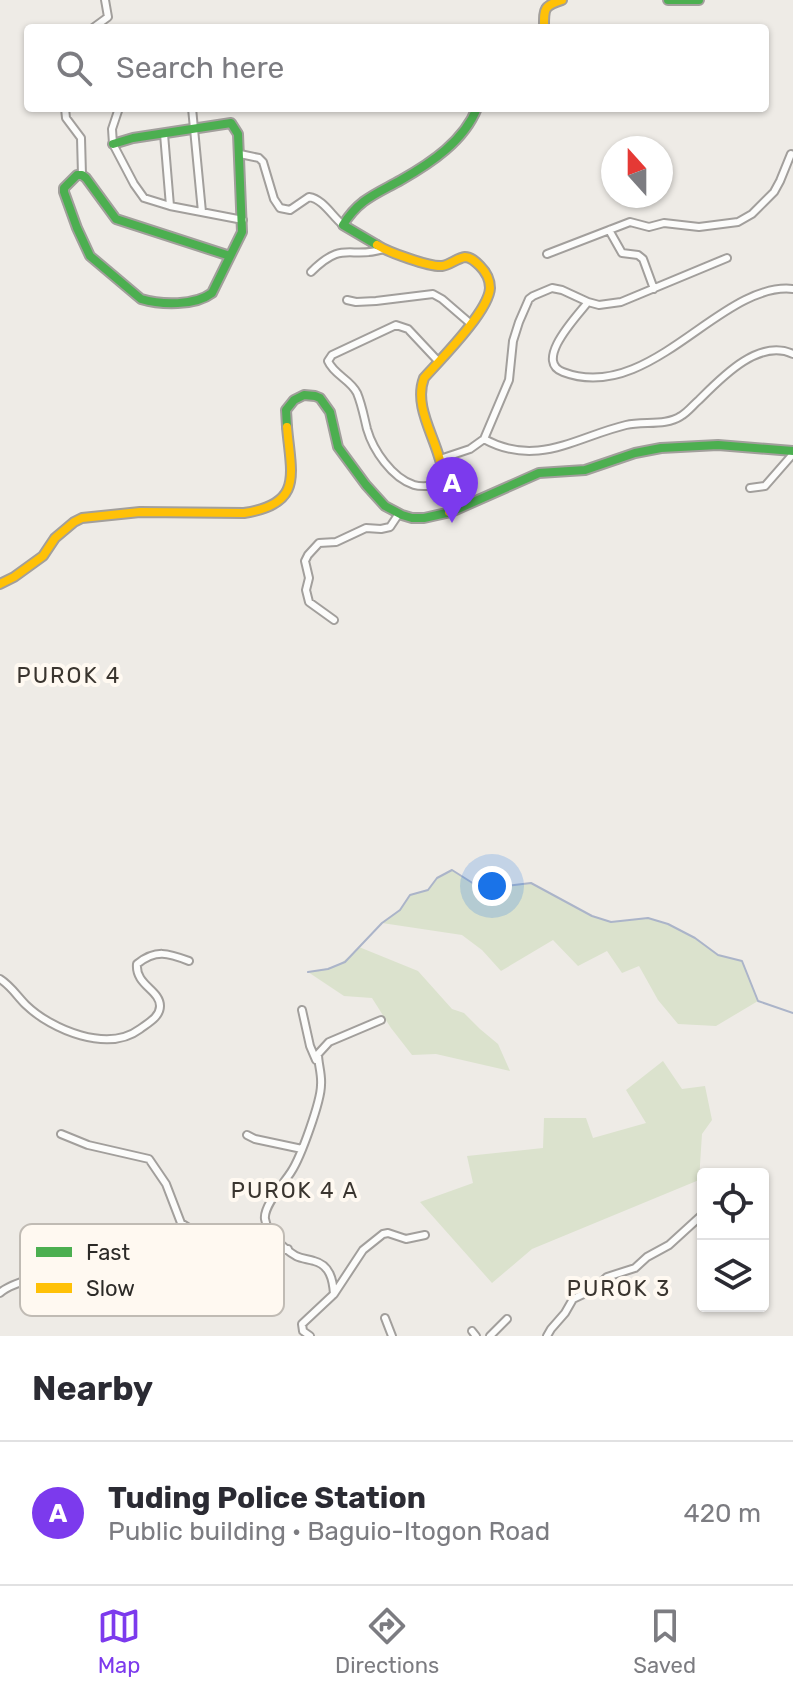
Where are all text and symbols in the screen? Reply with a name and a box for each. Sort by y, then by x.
search box [24,24,769,112]
icon: search [52,46,96,90]
text: Search here [116,50,284,86]
north arrow [601,136,673,208]
pin: A [426,457,478,523]
district label: PUROK 4 [17,662,121,689]
your location [472,866,512,906]
map controls [697,1168,769,1312]
button: locate [697,1168,769,1240]
district label: PUROK 4 A [231,1177,359,1204]
legend [20,1224,284,1316]
text: Fast [86,1239,131,1266]
button: layers [697,1240,769,1312]
text: Slow [86,1275,135,1302]
district label: PUROK 3 [567,1275,671,1302]
text: Nearby [32,1368,153,1409]
text: Tuding Police Station [108,1480,426,1516]
text: A [49,1498,67,1529]
text: 420 m [684,1498,761,1529]
text: Public building · Baguio-Itogon Road [108,1516,550,1547]
tab: Map [97,1604,141,1679]
tab: Directions [335,1604,439,1679]
tab: Saved [633,1604,696,1679]

